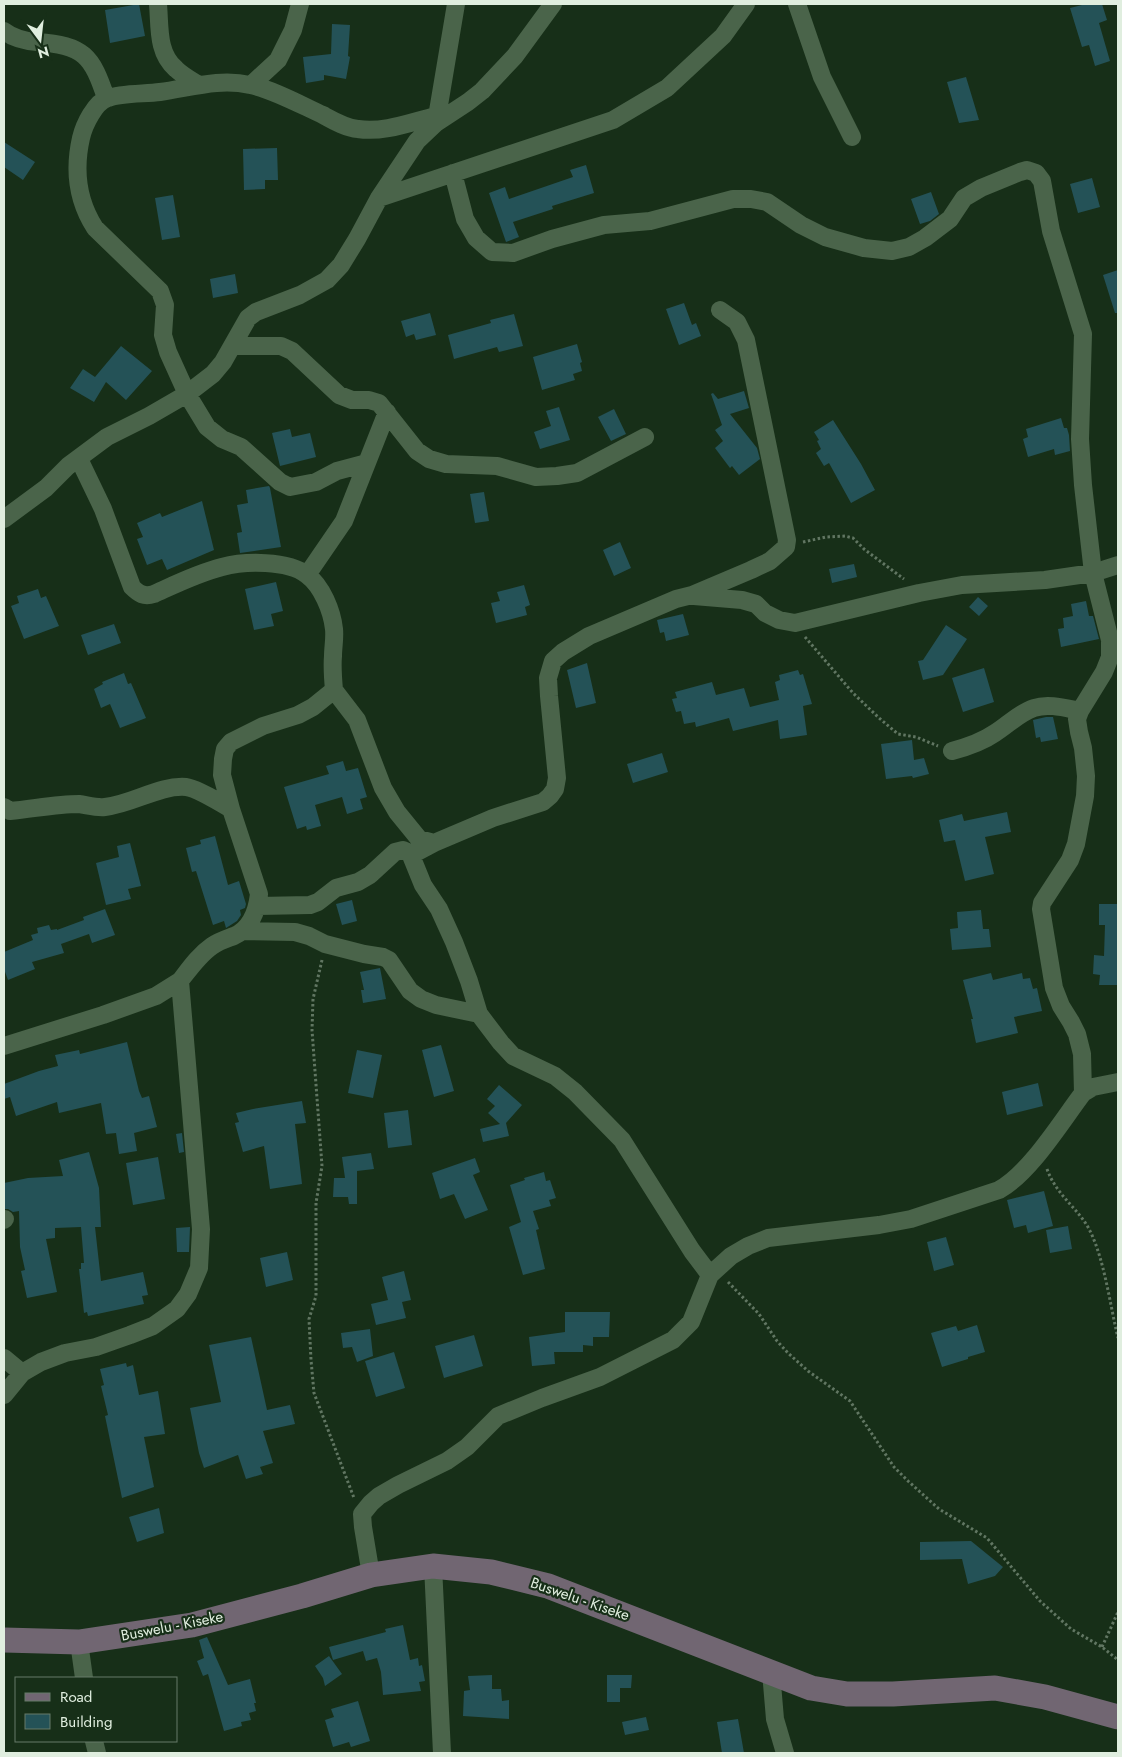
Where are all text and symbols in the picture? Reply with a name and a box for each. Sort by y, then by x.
north arrow [15,15,65,65]
text: N [35,41,51,64]
street label: Buswelu - Kiseke [527,1572,633,1626]
street label: Buswelu - Kiseke [119,1605,225,1647]
legend [15,1677,178,1742]
text: Road [60,1686,92,1708]
text: Building [60,1711,112,1733]

